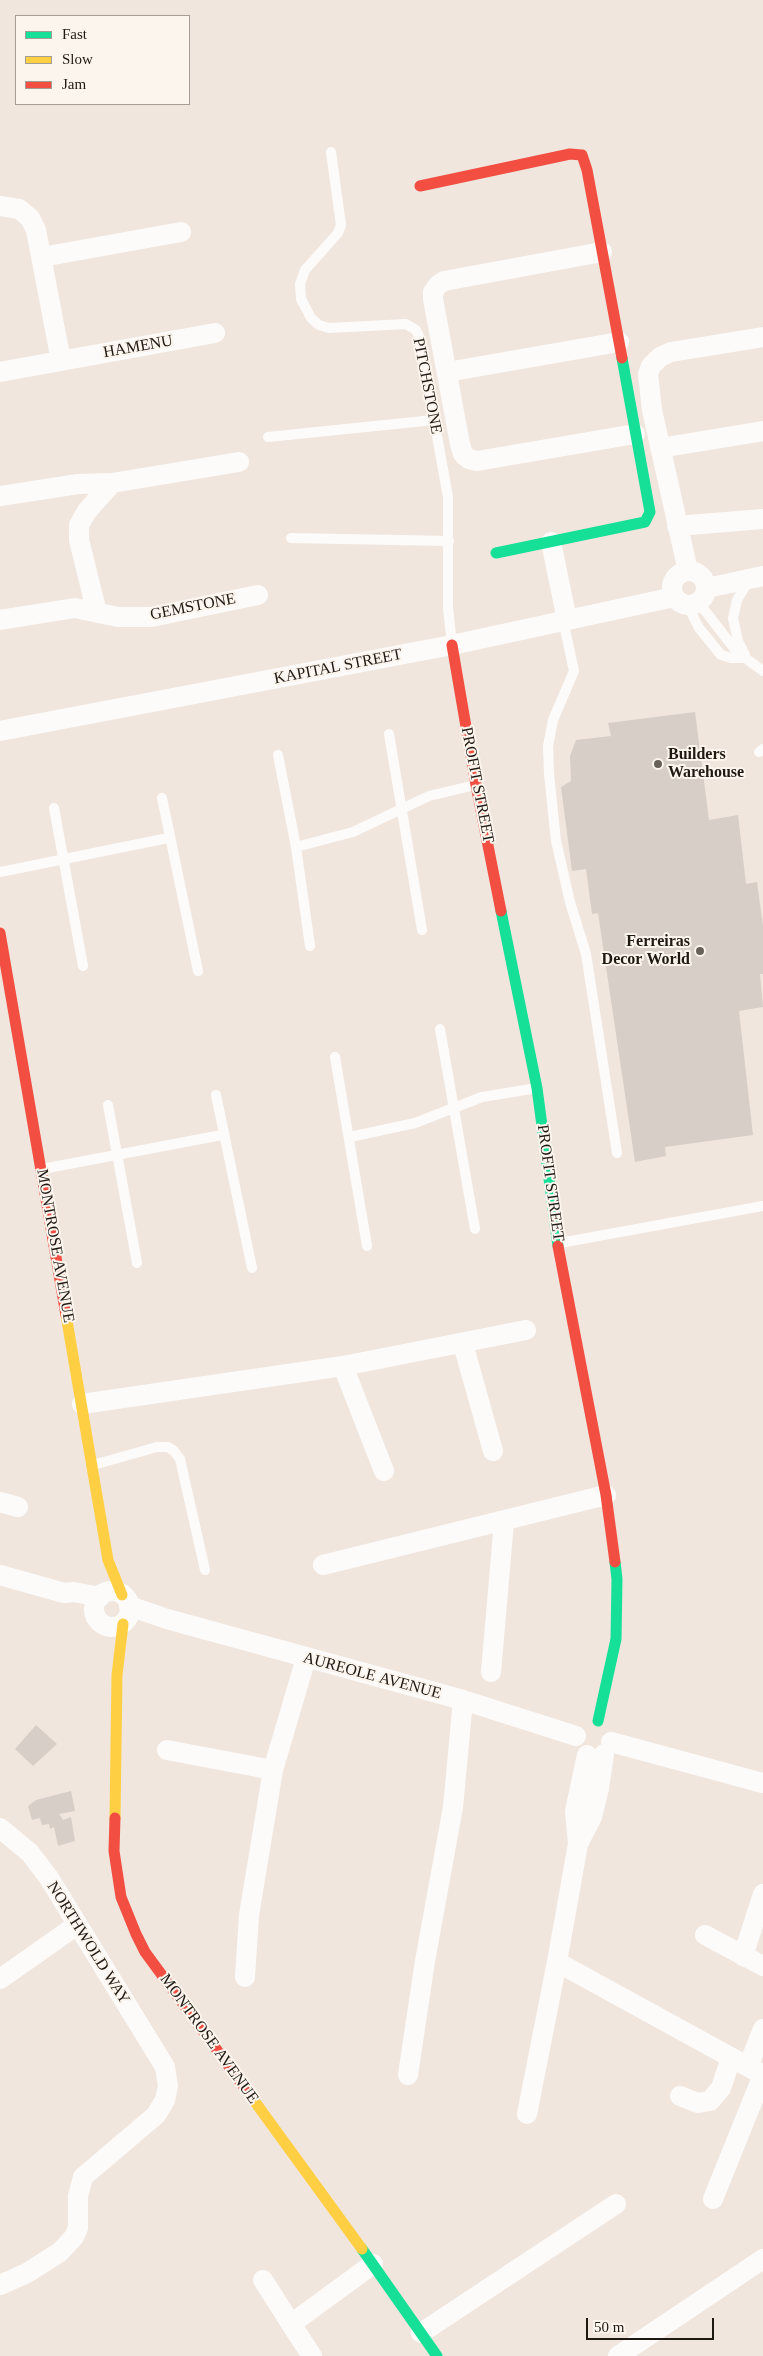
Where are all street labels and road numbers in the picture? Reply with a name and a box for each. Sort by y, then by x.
street label: HAMENU [102,331,174,363]
street label: PITCHSTONE [408,336,446,436]
street label: GEMSTONE [149,589,237,625]
street label: KAPITAL STREET [272,645,404,689]
street label: PROFIT STREET [456,725,498,845]
street label: PROFIT STREET [532,1123,568,1243]
street label: MONTROSE AVENUE [32,1168,78,1324]
street label: AUREOLE AVENUE [301,1648,443,1704]
street label: NORTHWOLD WAY [42,1878,134,2008]
street label: MONTROSE AVENUE [155,1970,263,2108]

